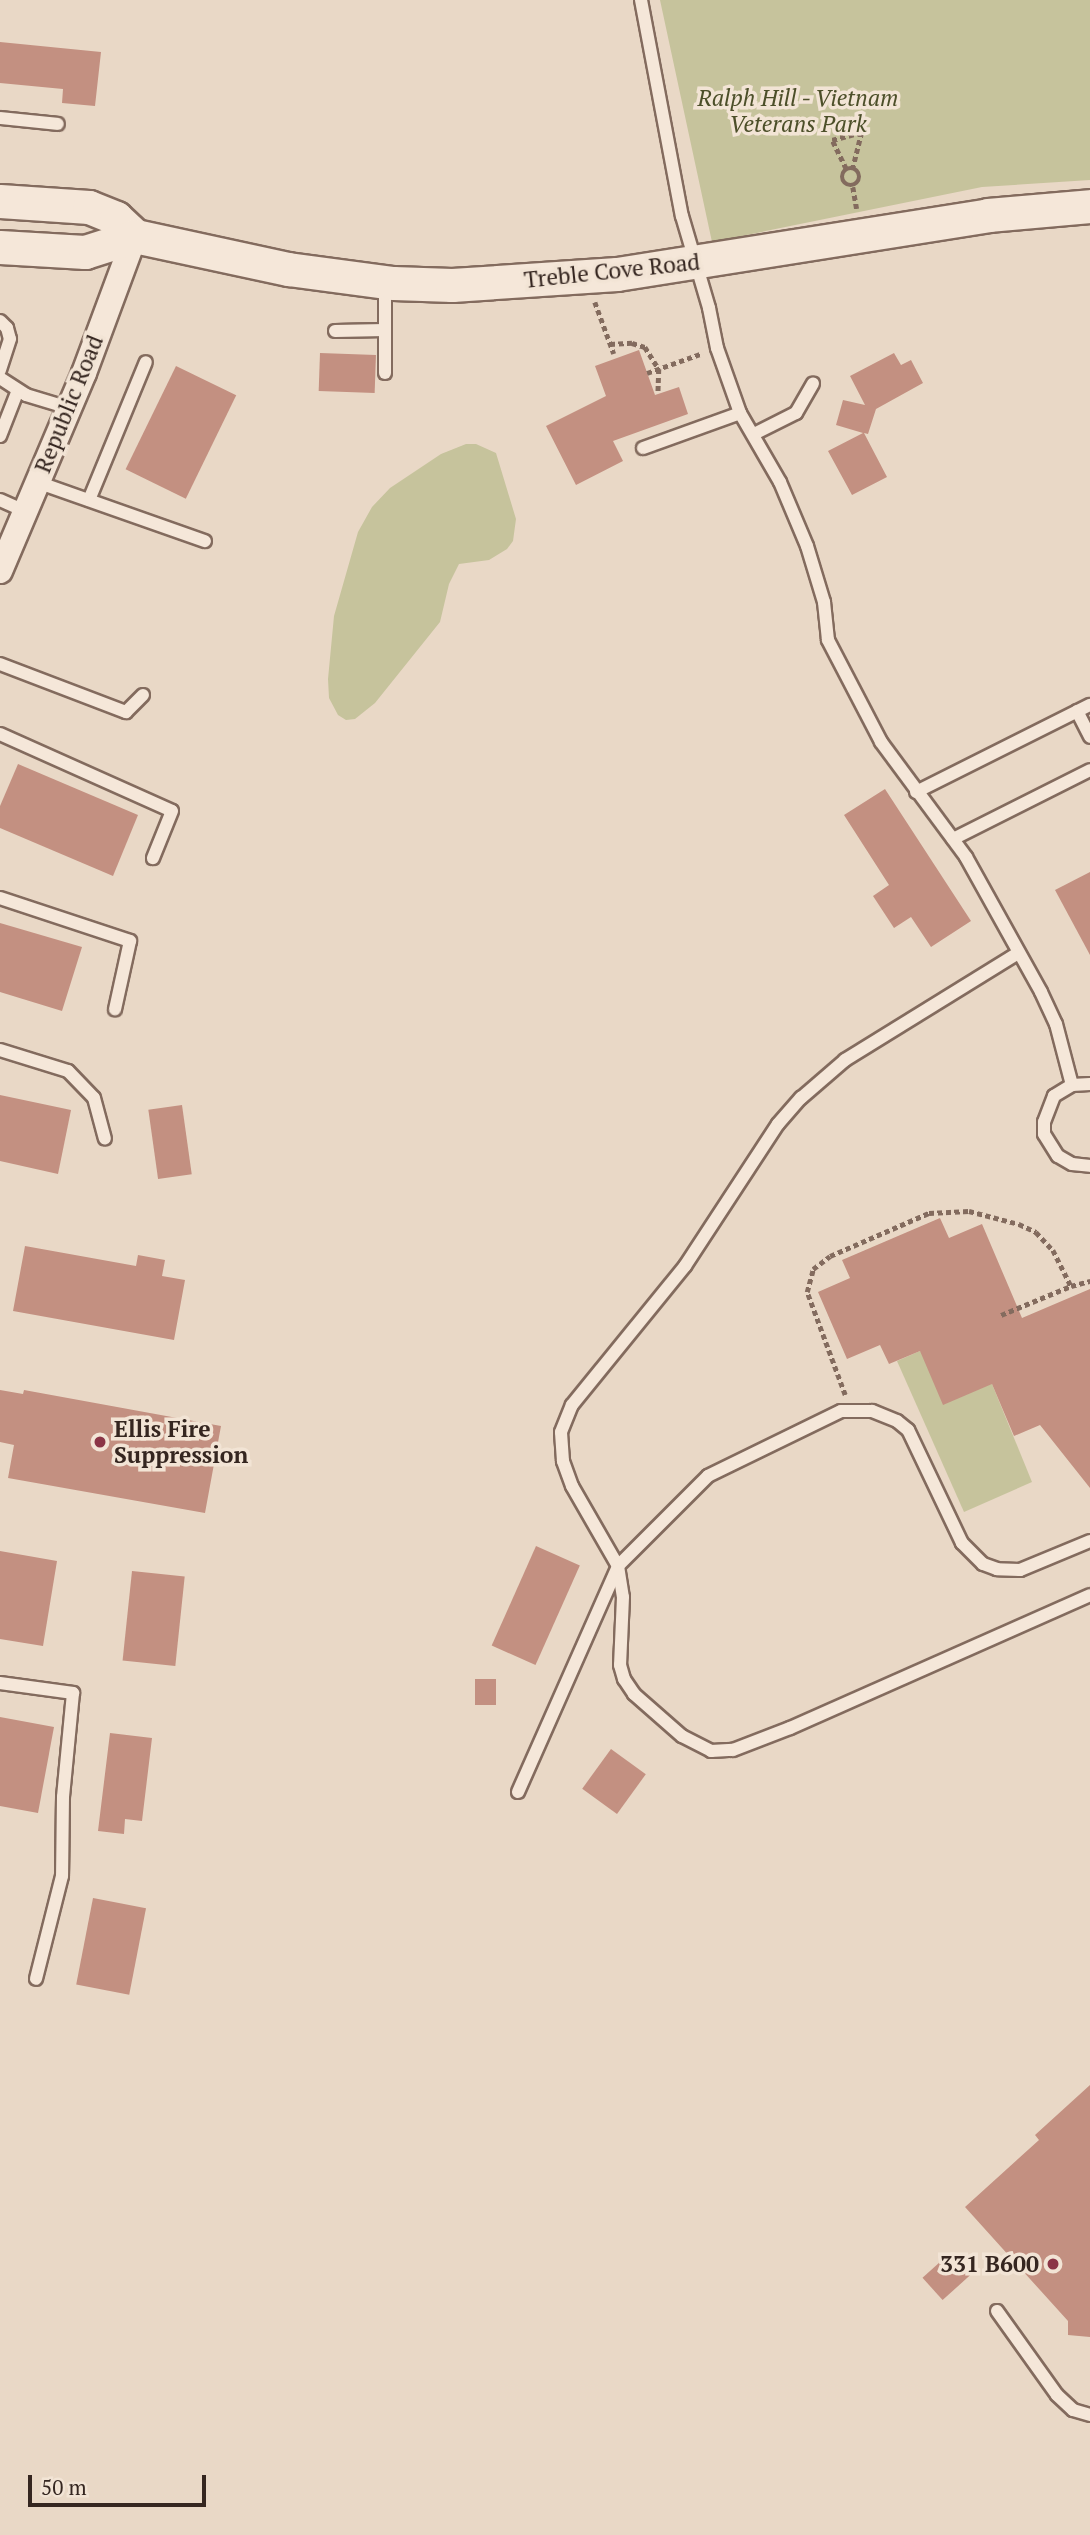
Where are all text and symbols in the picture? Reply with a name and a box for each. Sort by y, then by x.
park label: Ralph Hill - Vietnam Veterans Park [696,84,900,138]
street label: Treble Cove Road [523,248,701,294]
street label: Republic Road [29,331,109,477]
place label: Ellis Fire Suppression [114,1415,248,1469]
marker: Ellis Fire Suppression [92,1434,108,1450]
place label: 331 B600 [940,2250,1039,2278]
marker: 331 B600 [1045,2256,1061,2272]
scale bar [32,2462,210,2506]
text: 50 m [41,2473,87,2501]

